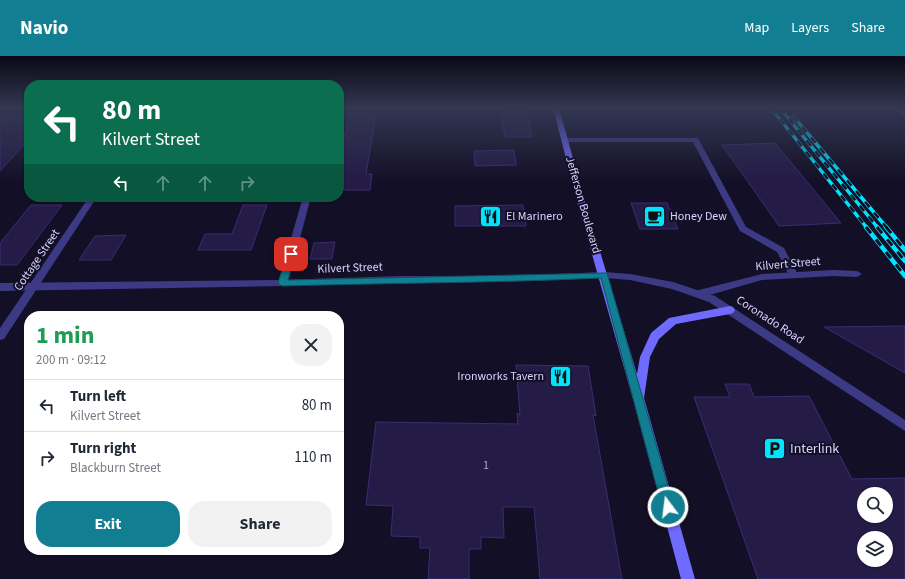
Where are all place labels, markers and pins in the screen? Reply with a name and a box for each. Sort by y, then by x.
restaurant icon: El Marinero [477,203,503,229]
cafe icon: Honey Dew [641,203,667,229]
place label: El Marinero [506,208,563,225]
place label: Honey Dew [670,208,727,225]
pin [274,237,308,271]
restaurant icon: Ironworks Tavern [547,363,573,389]
place label: Ironworks Tavern [457,368,544,385]
parking icon: Interlink [762,436,788,462]
place label: Interlink [790,439,839,459]

